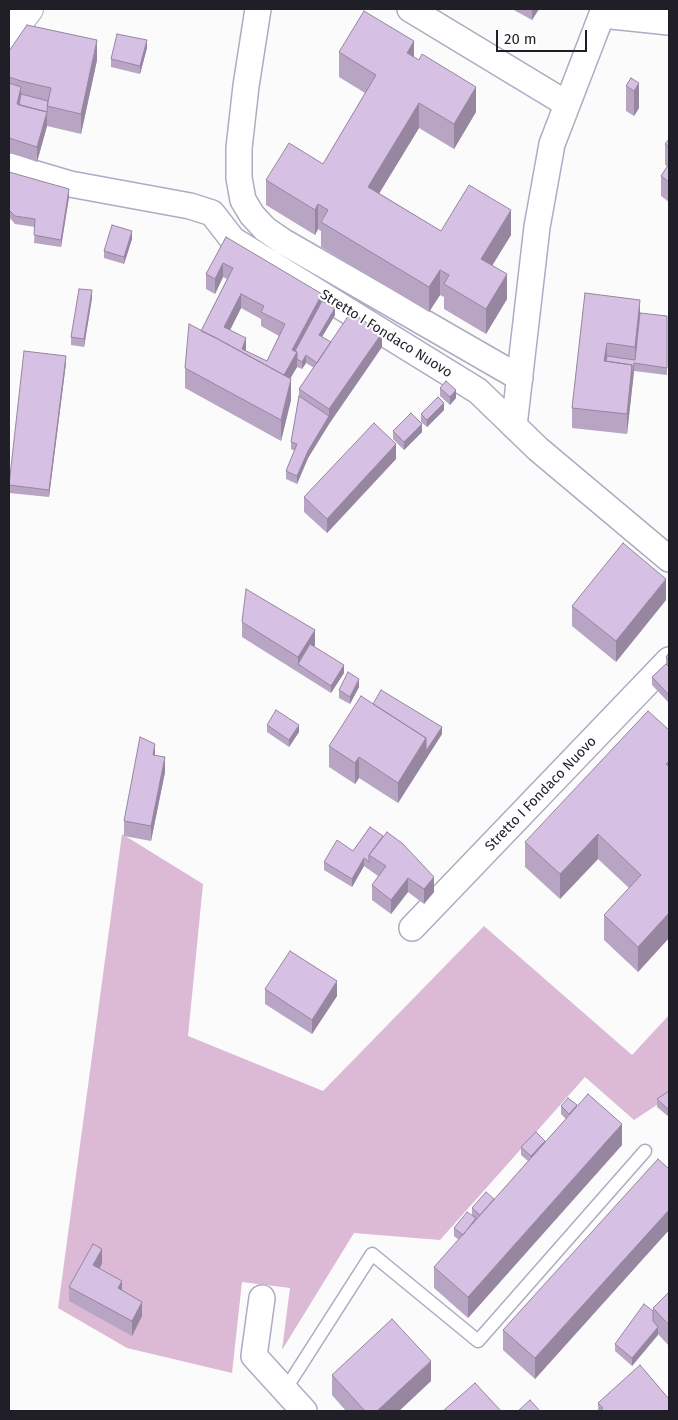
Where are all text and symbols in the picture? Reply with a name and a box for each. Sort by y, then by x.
scale bar [498,20,589,52]
text: 20 m [504,30,537,48]
street label: Stretto I Fondaco Nuovo [317,286,455,382]
street label: Stretto I Fondaco Nuovo [482,733,600,855]

